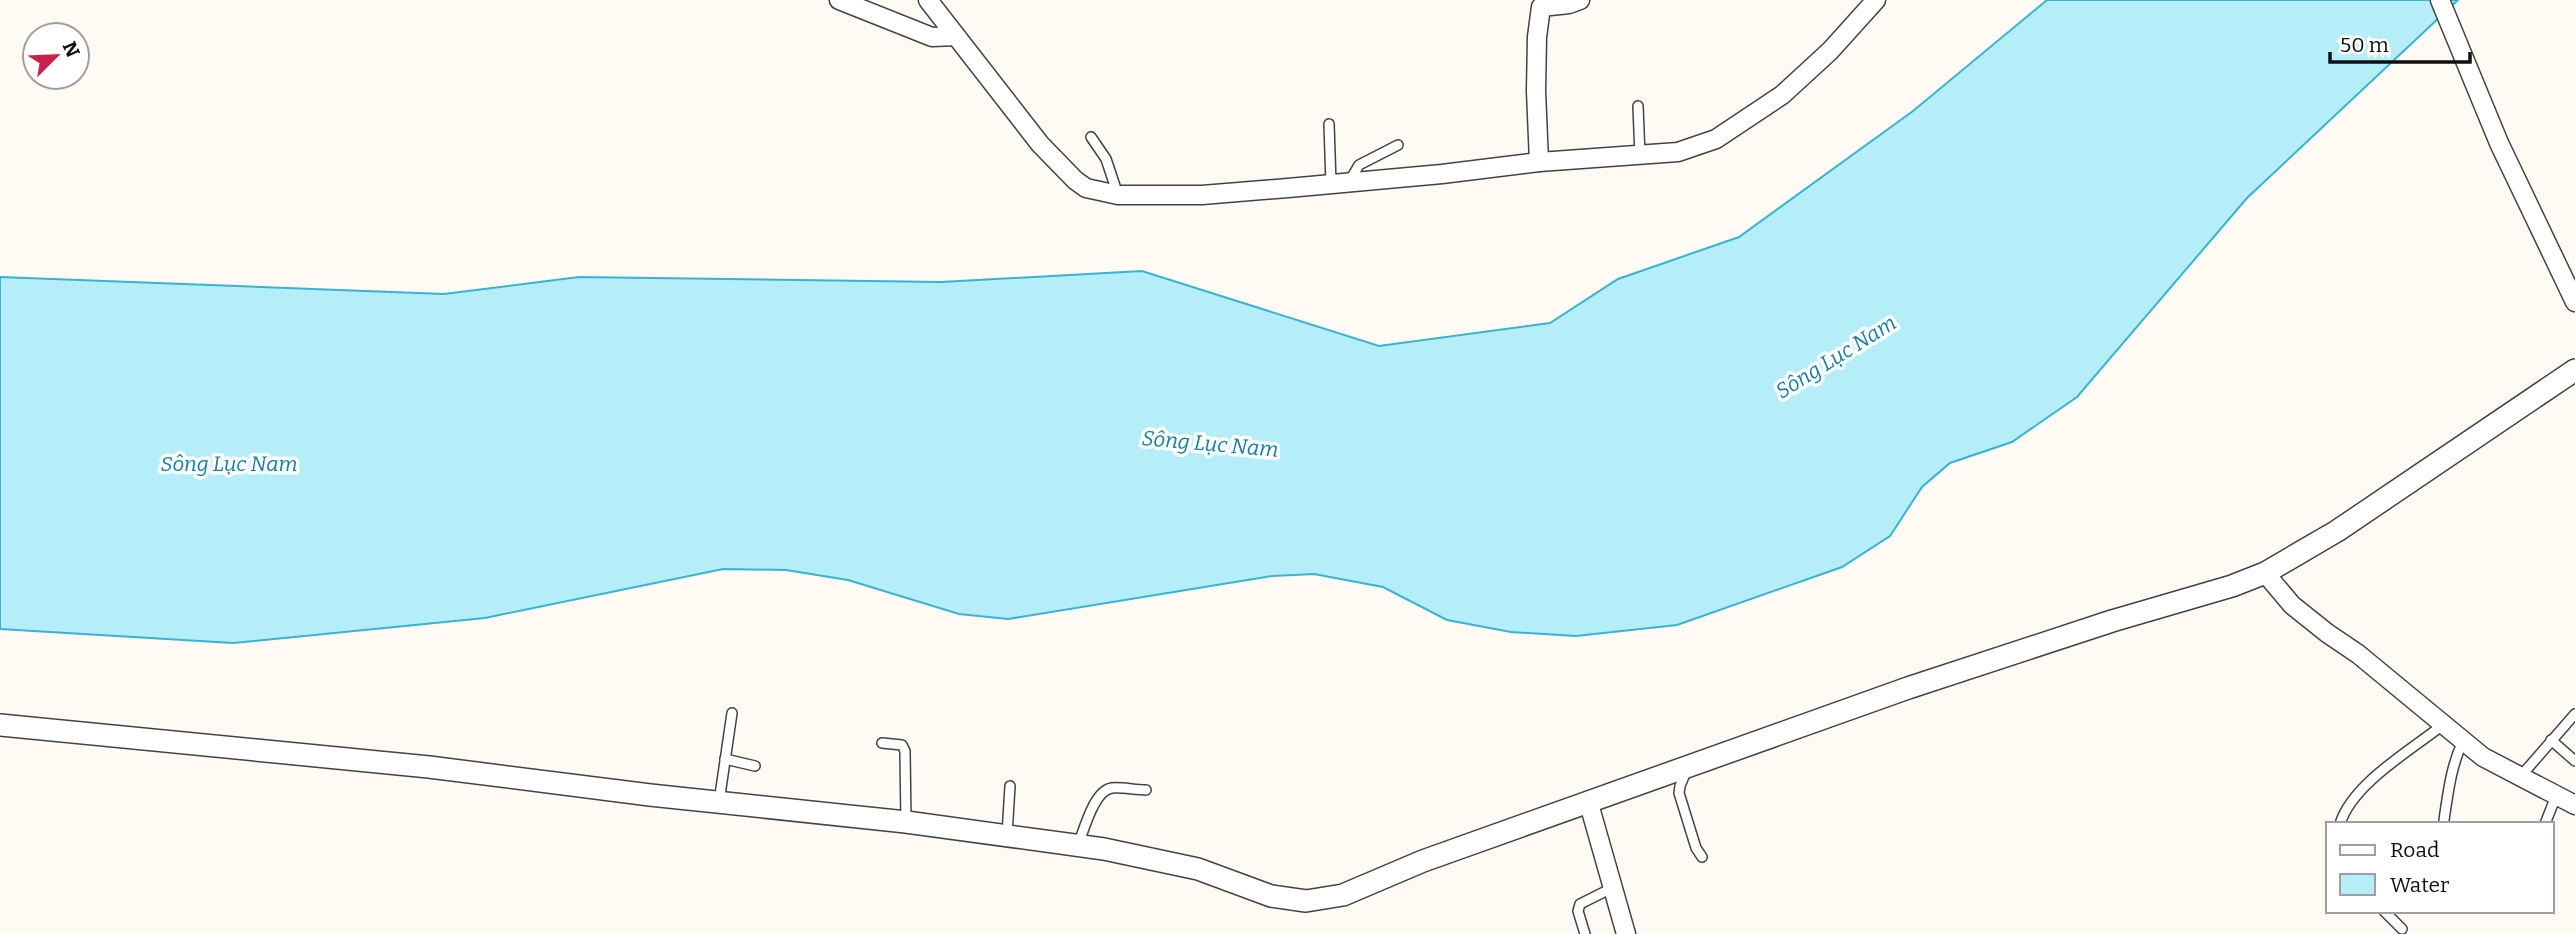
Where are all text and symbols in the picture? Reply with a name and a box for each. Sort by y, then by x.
north arrow [21,21,91,91]
scale bar [2330,21,2470,65]
text: 50 m [2340,32,2389,58]
text: N [58,38,85,61]
water label: Sông Lục Nam [1771,310,1901,404]
water label: Sông Lục Nam [1141,425,1279,463]
water label: Sông Lục Nam [160,451,298,477]
legend [2326,822,2554,913]
text: Road [2390,837,2439,863]
text: Water [2390,872,2449,898]

